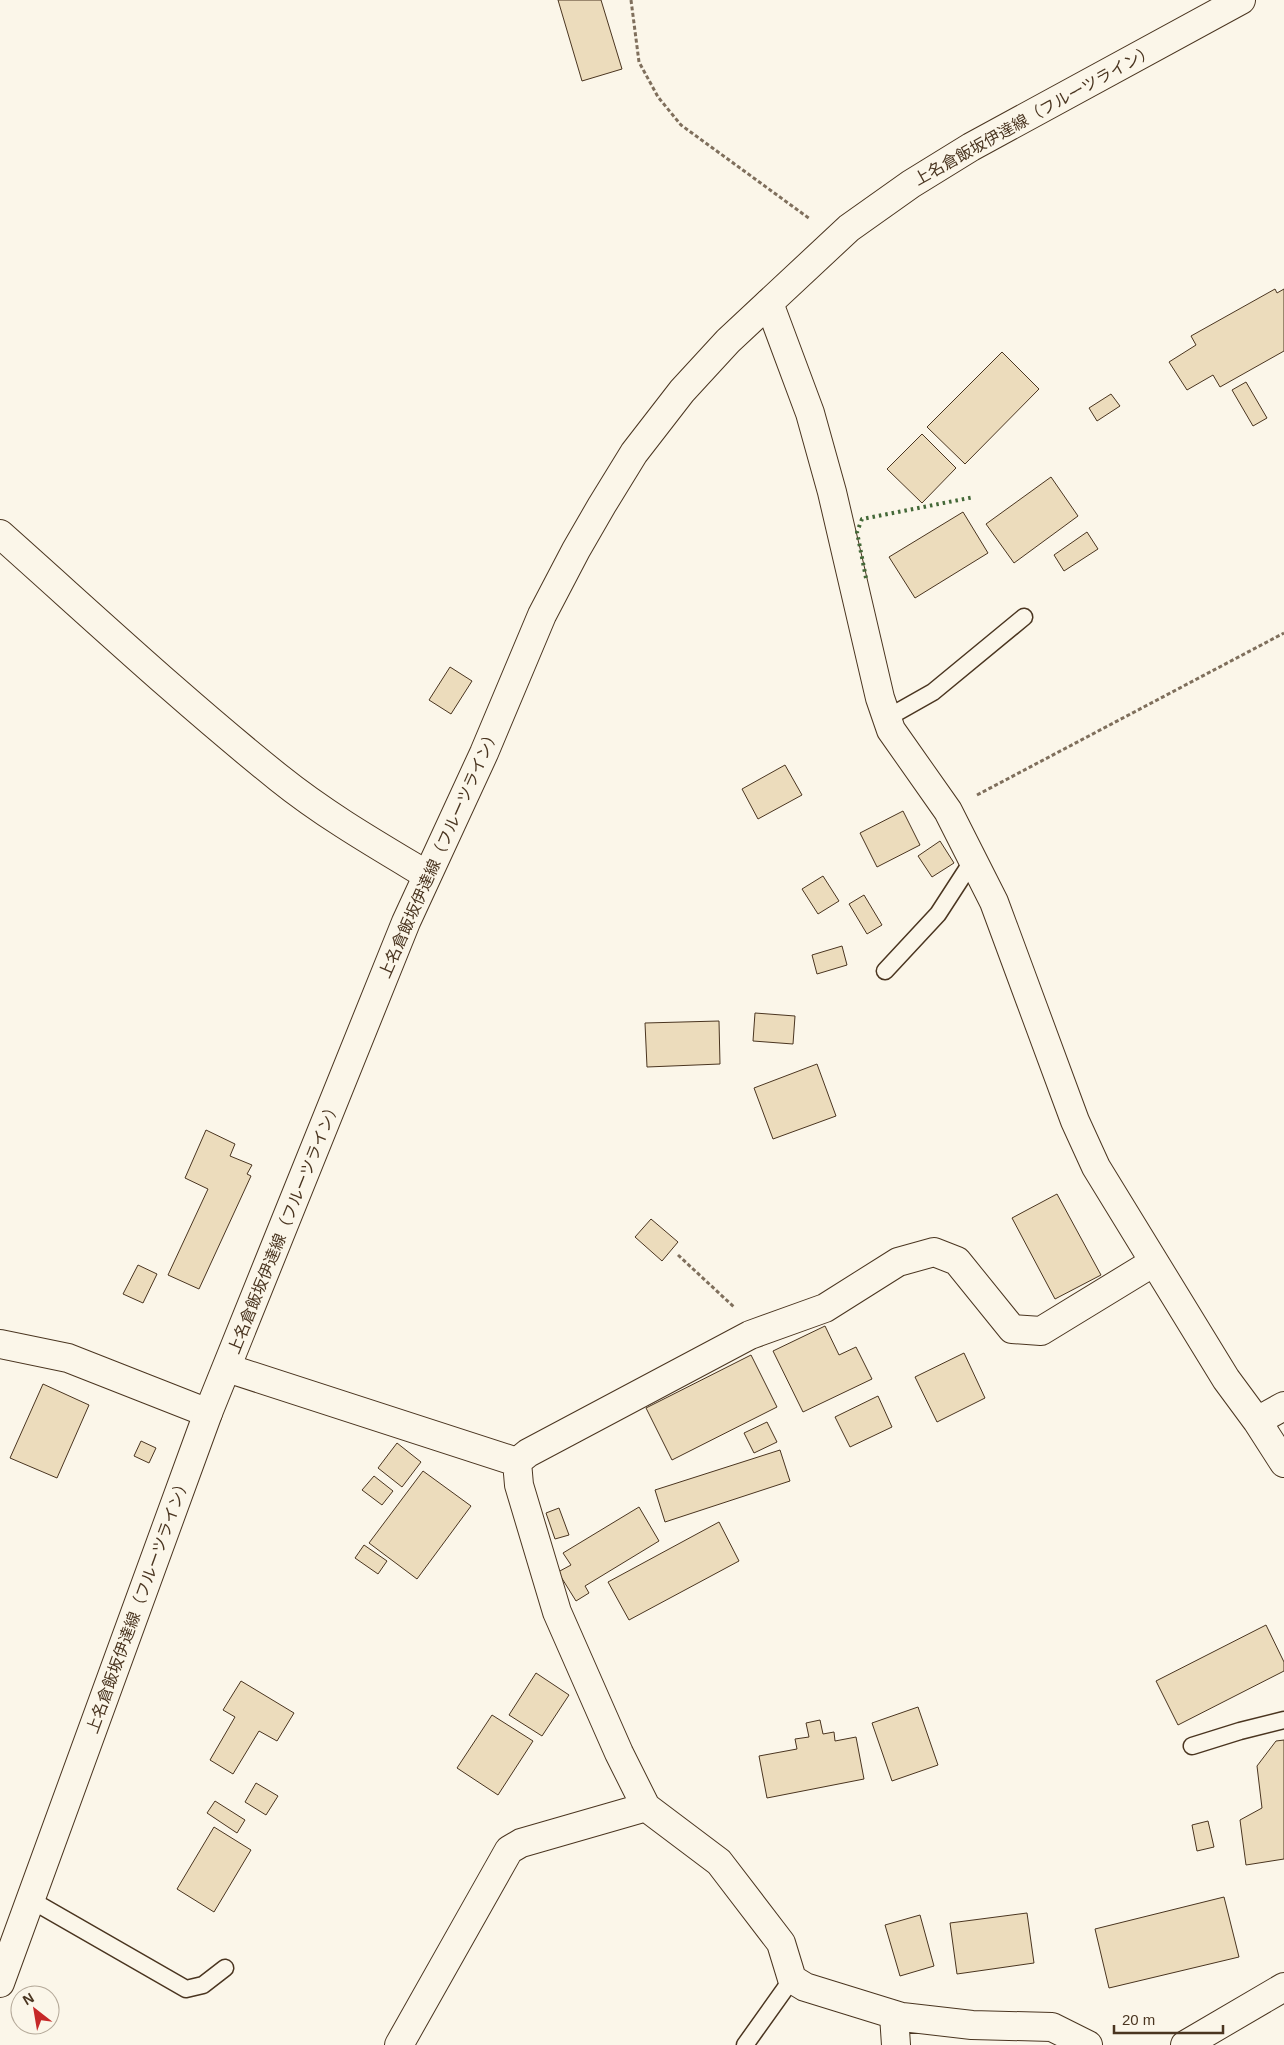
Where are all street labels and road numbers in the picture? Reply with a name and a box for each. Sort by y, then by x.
street label: 上名倉飯坂伊達線（フルーツライン） [911,42,1157,188]
street label: 上名倉飯坂伊達線（フルーツライン） [376,725,502,981]
street label: 上名倉飯坂伊達線（フルーツライン） [225,1098,343,1356]
street label: 上名倉飯坂伊達線（フルーツライン） [84,1474,192,1736]

